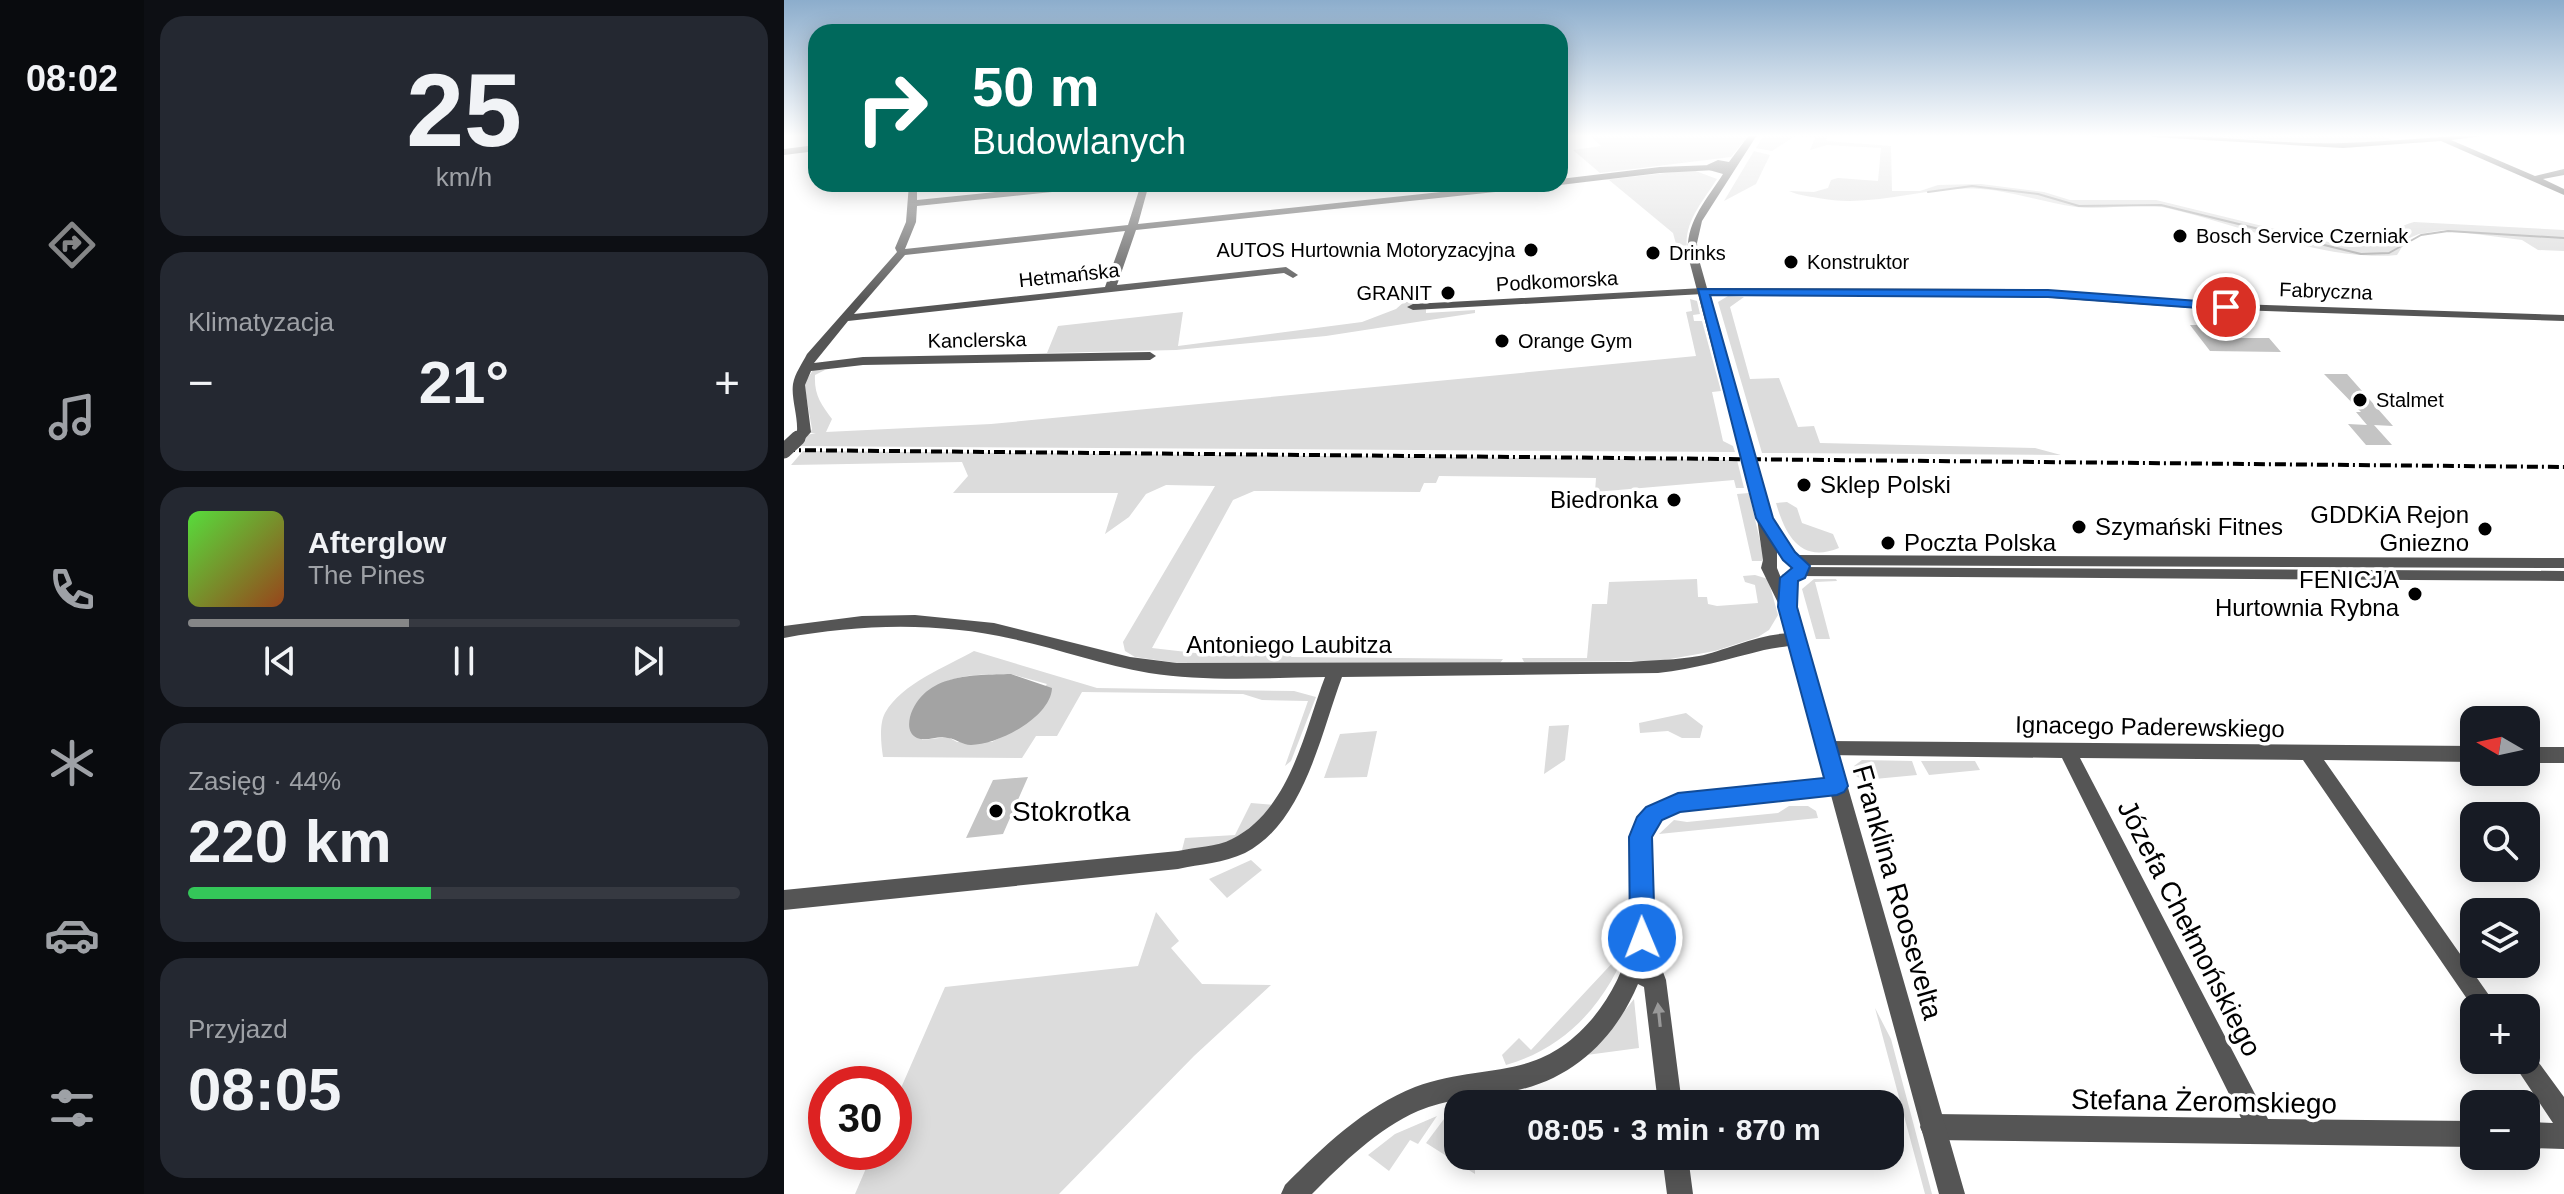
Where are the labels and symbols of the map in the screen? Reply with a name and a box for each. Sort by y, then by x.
place label: Bosch Service Czerniak [2196,225,2409,247]
marker: Bosch Service Czerniak [2171,227,2189,245]
place label: AUTOS Hurtownia Motoryzacyjna [1216,239,1516,261]
marker: AUTOS Hurtownia Motoryzacyjna [1522,241,1540,259]
place label: Drinks [1669,242,1726,264]
marker: Drinks [1644,244,1662,262]
place label: Konstruktor [1807,251,1910,273]
marker: Konstruktor [1782,253,1800,271]
street label: Hetmańska [1018,259,1121,291]
street label: Podkomorska [1495,267,1620,295]
pin [2192,273,2260,341]
street label: Fabryczna [2279,278,2374,304]
place label: GRANIT [1356,282,1432,304]
marker: GRANIT [1439,284,1457,302]
street label: Kanclerska [927,328,1028,352]
place label: Orange Gym [1518,330,1632,352]
marker: Orange Gym [1493,332,1511,350]
place label: Stalmet [2376,389,2444,411]
marker: Stalmet [2351,391,2369,409]
place label: Sklep Polski [1820,471,1951,498]
marker: Sklep Polski [1795,476,1813,494]
place label: Biedronka [1550,486,1659,513]
marker: Biedronka [1665,491,1683,509]
place label: GDDKiA Rejon Gniezno [2310,501,2469,556]
place label: Szymański Fitnes [2095,513,2283,540]
marker: Szymański Fitnes [2070,518,2088,536]
marker: GDDKiA Rejon Gniezno [2476,520,2494,538]
place label: Poczta Polska [1904,529,2057,556]
marker: Poczta Polska [1879,534,1897,552]
place label: FENICJA Hurtownia Rybna [2215,566,2400,621]
marker: FENICJA Hurtownia Rybna [2406,585,2424,603]
street label: Antoniego Laubitza [1186,631,1392,658]
north arrow [2460,706,2540,786]
street label: Ignacego Paderewskiego [2015,711,2285,742]
street label: Franklina Roosevelta [1846,761,1949,1023]
street label: Józefa Chełmońskiego [2111,795,2268,1061]
place label: Stokrotka [1012,796,1131,827]
marker: Stokrotka [987,802,1005,820]
position arrow [1600,896,1684,980]
one-way arrow [1653,1002,1666,1027]
speed limit sign: 30 [808,1066,912,1170]
street label: Stefana Żeromskiego [2071,1084,2337,1119]

